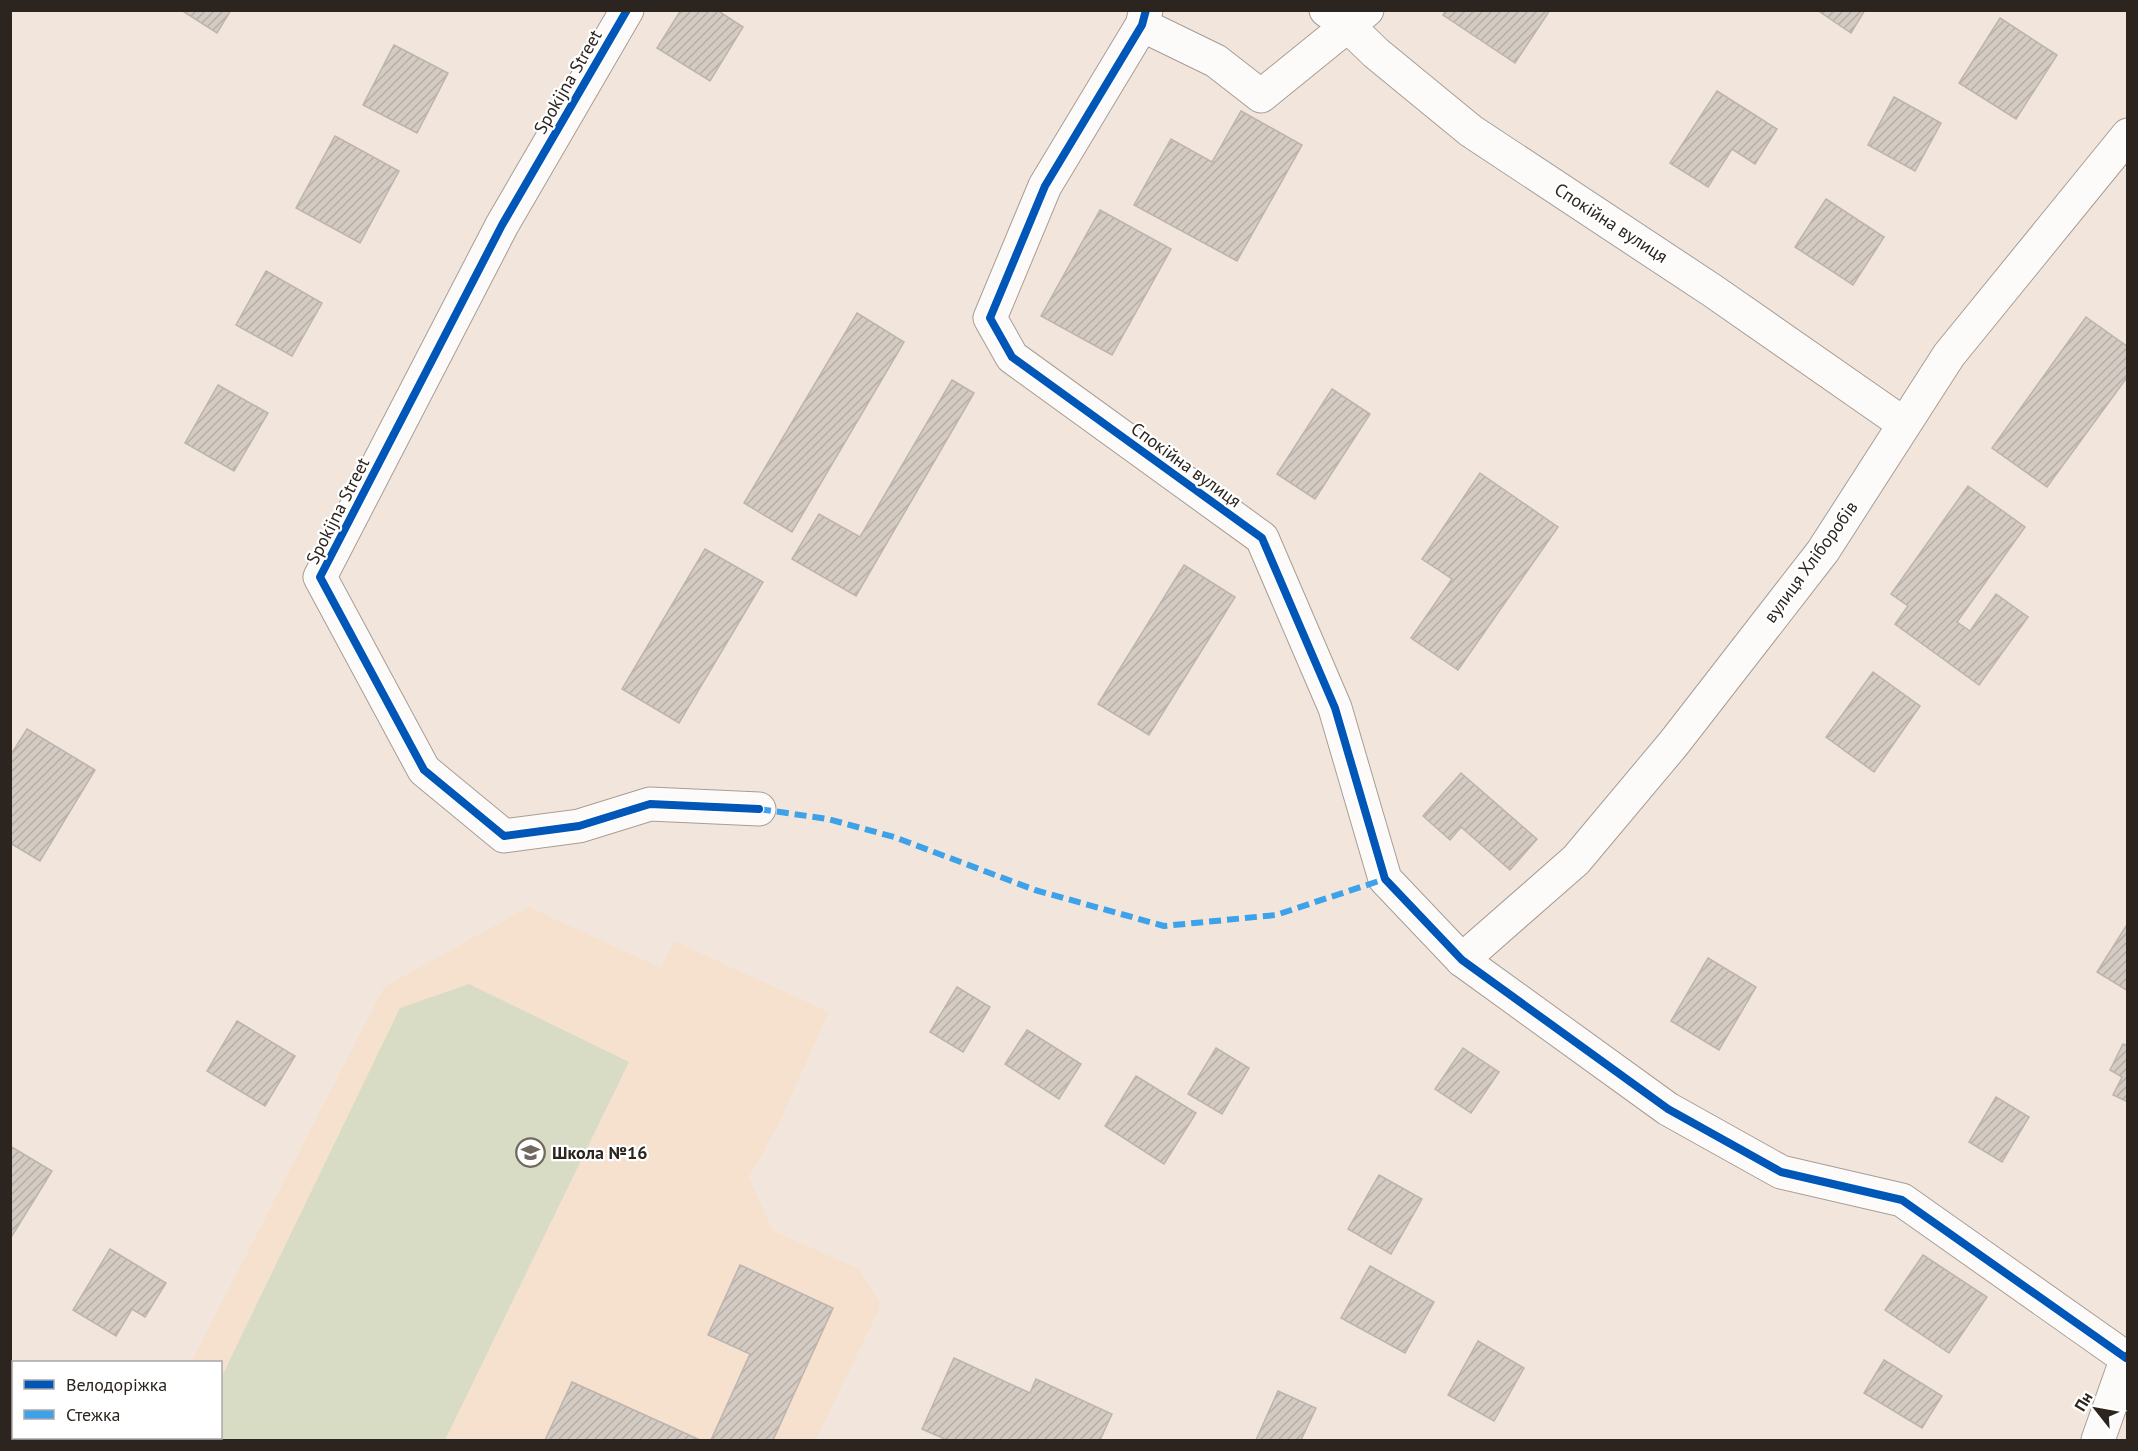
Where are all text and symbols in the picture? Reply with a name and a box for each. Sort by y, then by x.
street label: Spokijna Street [528,25,607,138]
street label: Спокійна вулиця [1550,177,1672,268]
street label: Спокійна вулиця [1127,417,1246,512]
street label: Spokijna Street [301,454,374,568]
street label: вулиця Хліборобів [1759,496,1863,627]
school or university icon: Школа №16 [515,1137,547,1169]
place label: Школа №16 [552,1141,647,1164]
legend [12,1361,222,1439]
text: Велодоріжка [66,1373,167,1396]
north arrow [2066,1379,2126,1439]
text: Пн [2070,1388,2097,1414]
text: Стежка [66,1403,120,1426]

